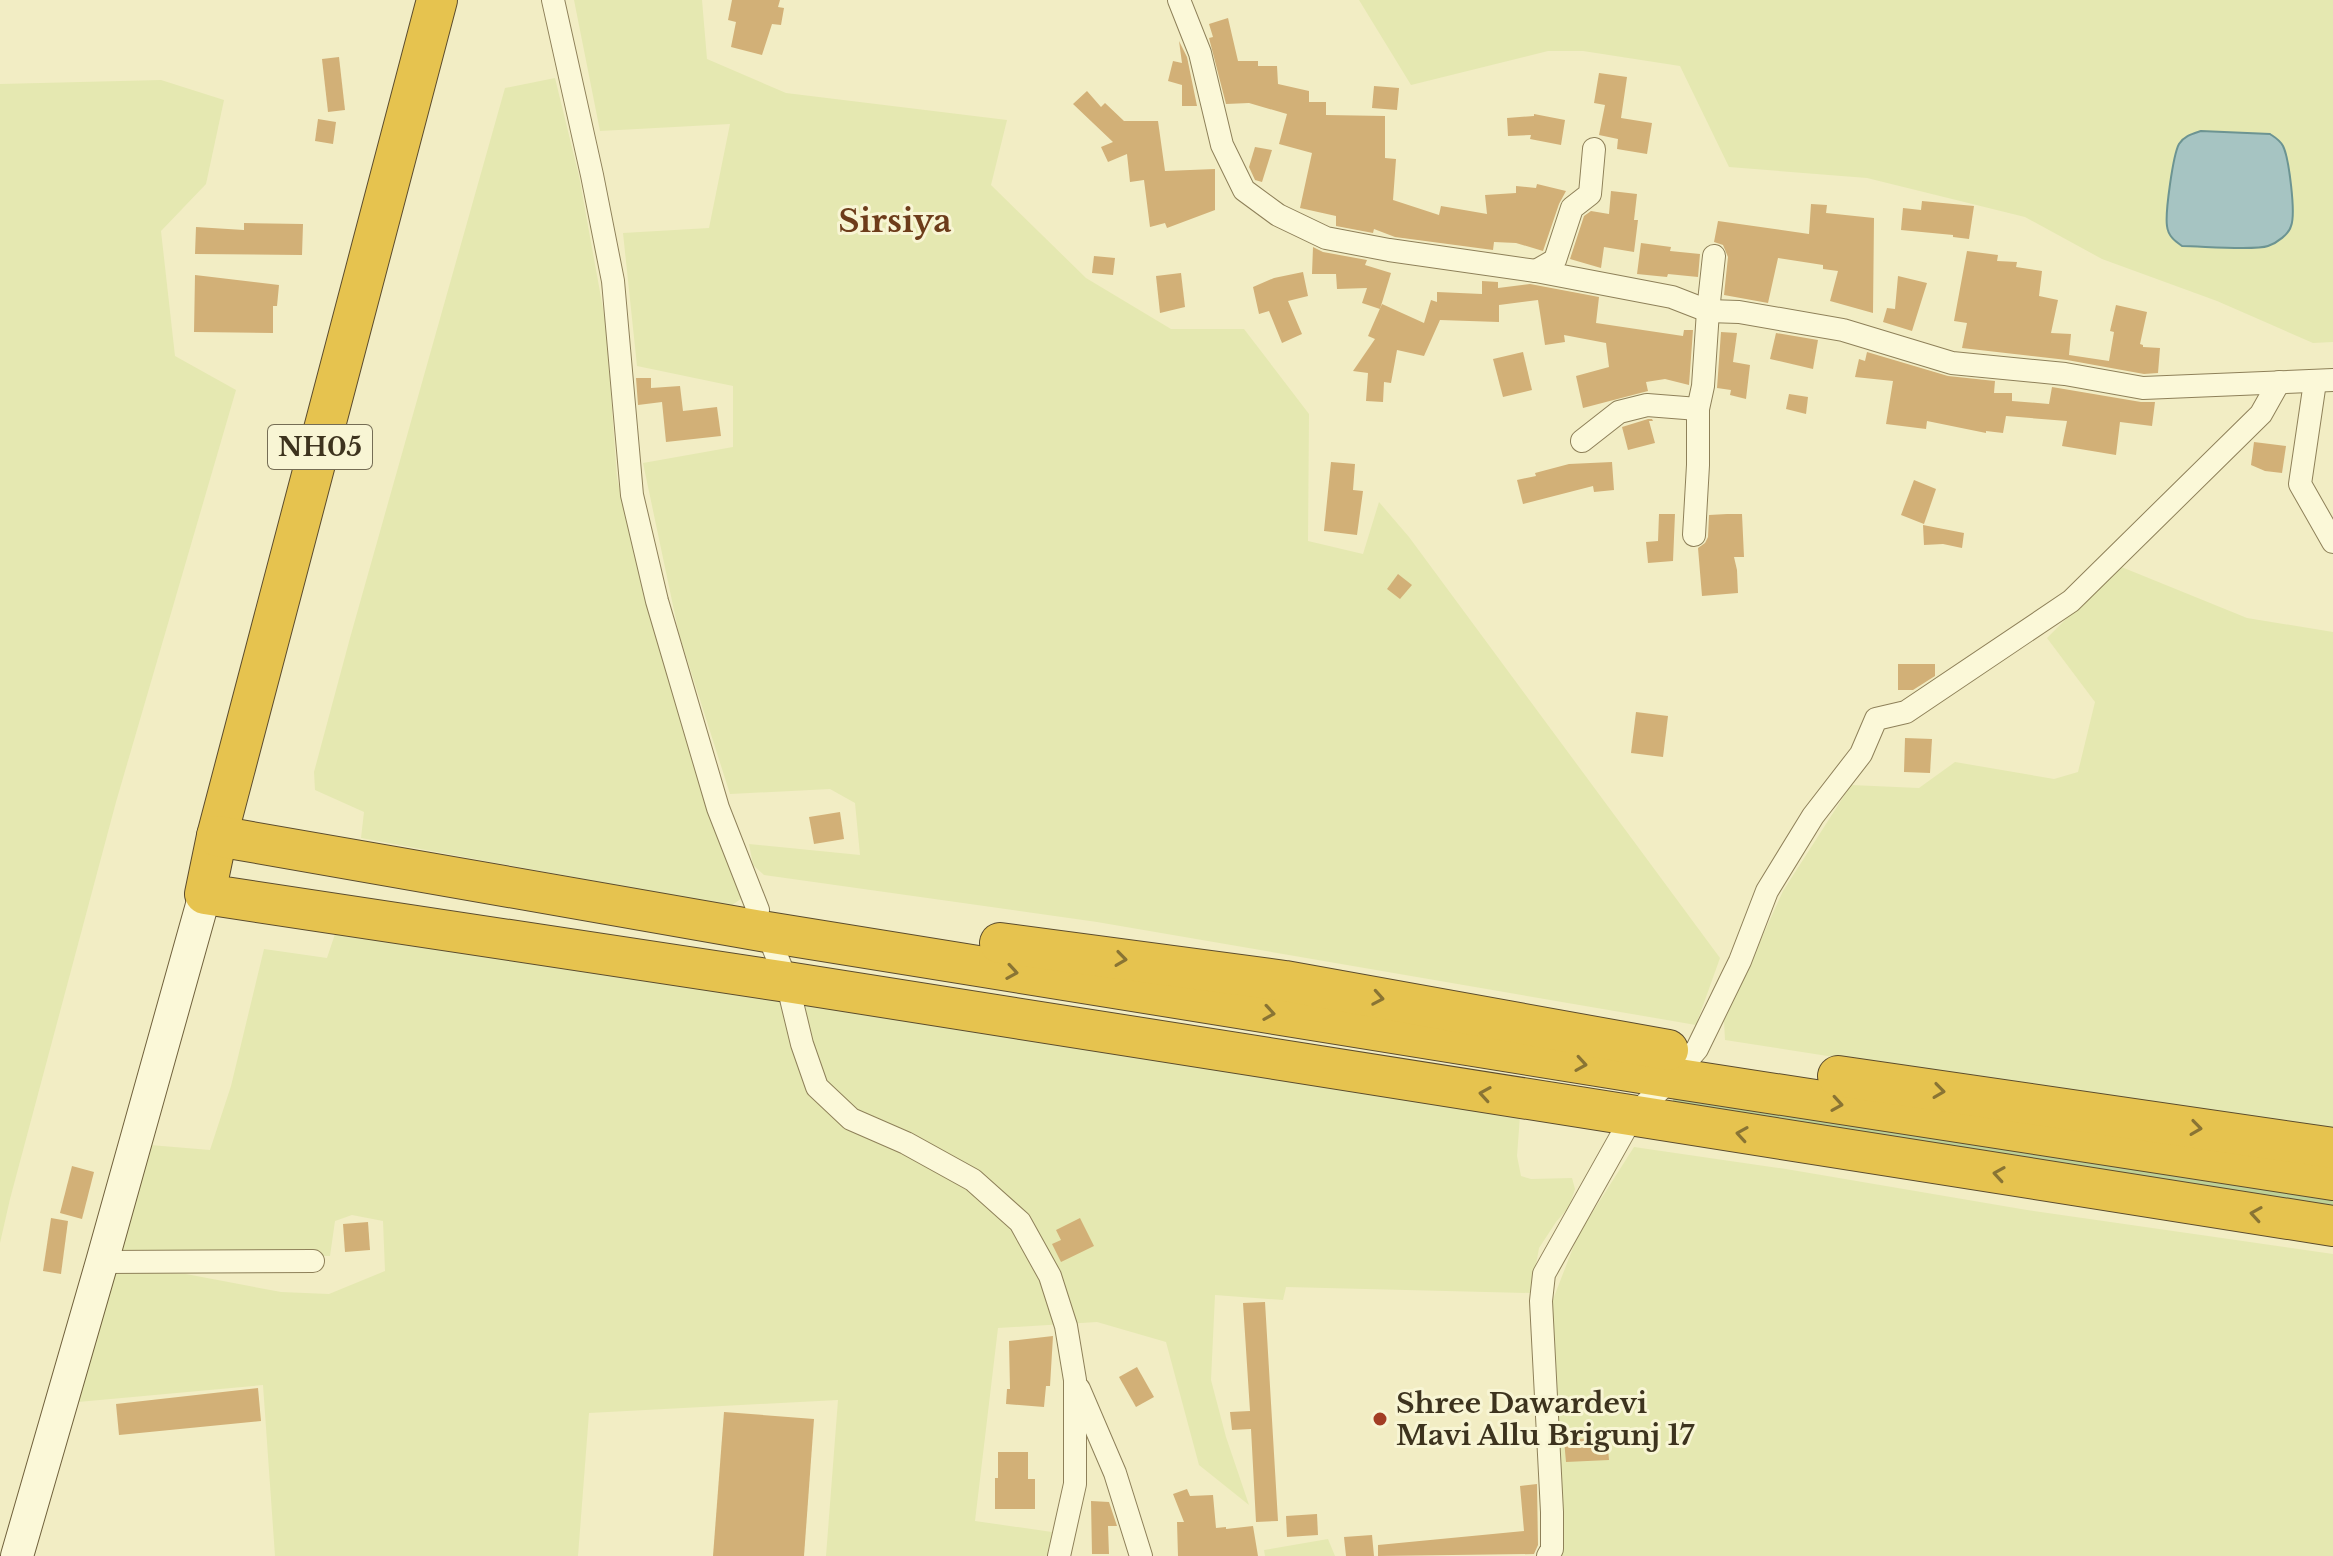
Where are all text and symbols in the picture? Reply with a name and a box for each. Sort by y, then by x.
district label: Sirsiya [838,201,952,241]
road number: NH05 [268,425,372,469]
one-way arrow [1114,950,1128,967]
one-way arrow [1005,963,1019,980]
one-way arrow [1371,989,1385,1006]
one-way arrow [1262,1004,1275,1021]
one-way arrow [1574,1054,1587,1071]
one-way arrow [1932,1082,1945,1099]
one-way arrow [1478,1086,1492,1103]
one-way arrow [1831,1095,1844,1112]
one-way arrow [2189,1119,2203,1136]
one-way arrow [1735,1126,1749,1143]
one-way arrow [1992,1166,2006,1183]
one-way arrow [2249,1206,2263,1223]
place label: Shree Dawardevi Mavi Allu Brigunj 17 [1396,1386,1695,1453]
marker: Shree Dawardevi Mavi Allu Brigunj 17 [1371,1410,1389,1428]

